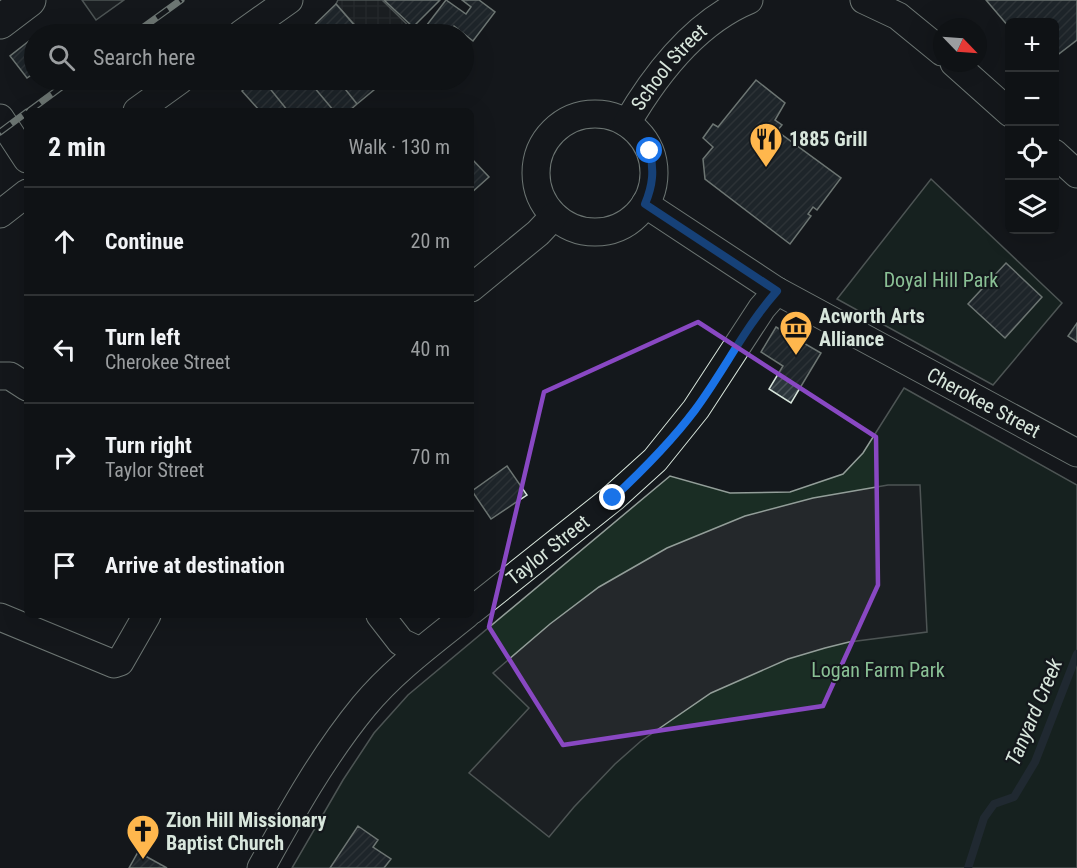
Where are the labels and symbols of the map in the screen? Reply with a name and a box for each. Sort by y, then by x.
north arrow [933,18,987,72]
street label: School Street [626,19,712,115]
restaurant icon: 1885 Grill [748,121,784,168]
place label: 1885 Grill [789,127,868,151]
route start [636,137,662,163]
park label: Doyal Hill Park [884,268,998,292]
place label: Acworth Arts Alliance [819,304,925,351]
museum icon: Acworth Arts Alliance [778,309,814,356]
street label: Cherokee Street [923,362,1045,443]
route end [599,484,625,510]
street label: Taylor Street [501,510,594,590]
water label: Tanyard Creek [1001,654,1068,769]
park label: Logan Farm Park [811,658,945,682]
place label: Zion Hill Missionary Baptist Church [166,808,326,855]
church icon: Zion Hill Missionary Baptist Church [125,813,161,860]

